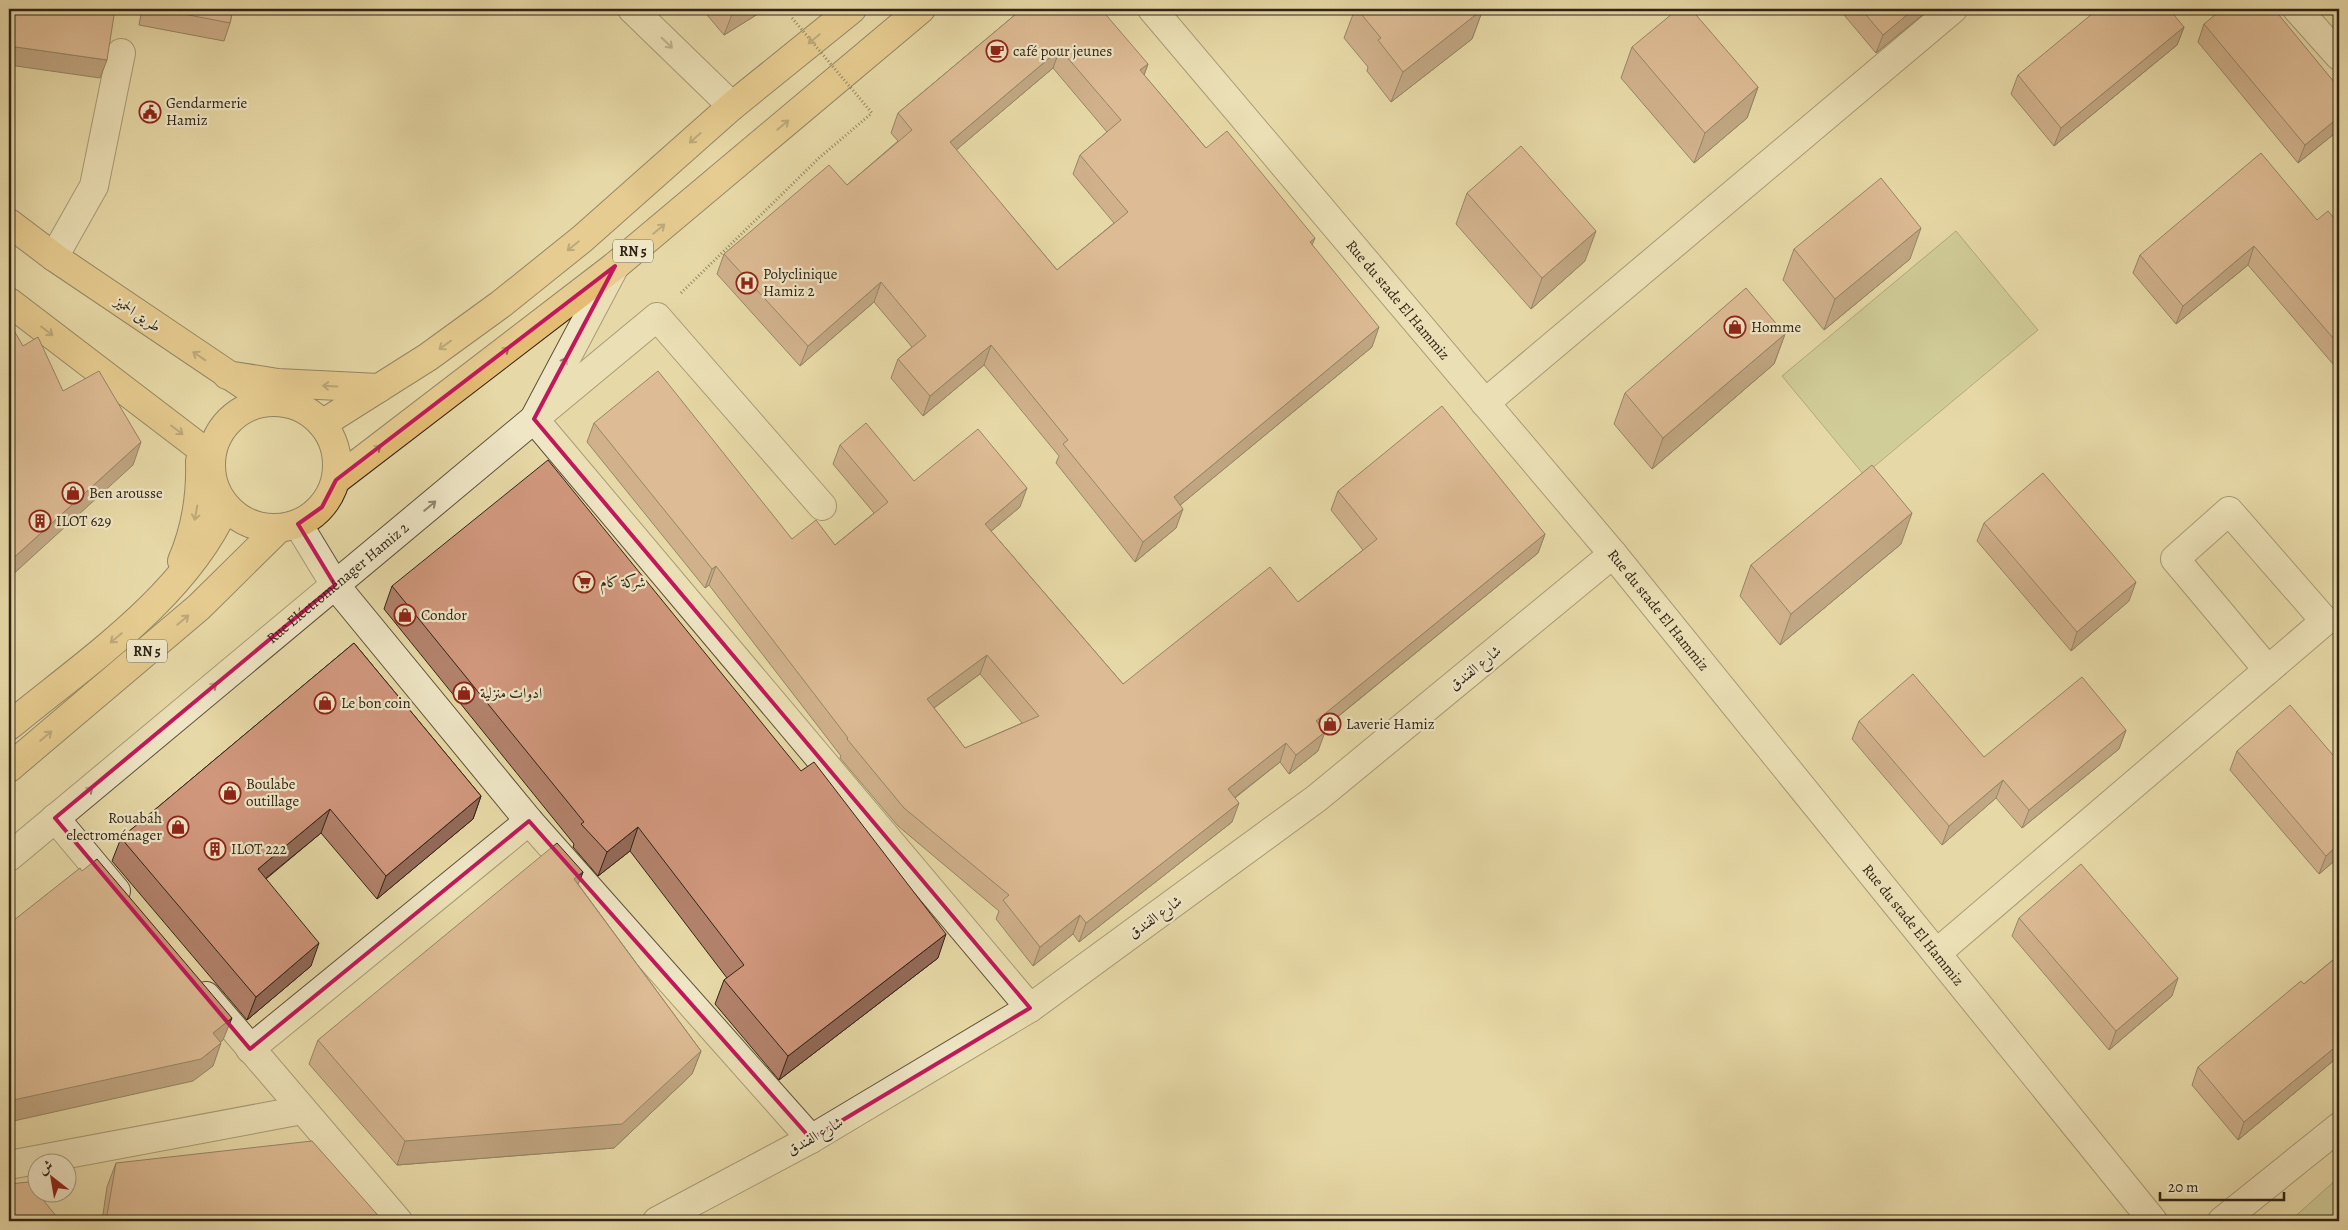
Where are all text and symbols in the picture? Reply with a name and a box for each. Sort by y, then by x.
one-way arrow [808,34,821,45]
one-way arrow [661,37,673,49]
cafe icon: café pour jeunes [985,39,1009,63]
place label: café pour jeunes [1013,41,1112,61]
place label: Gendarmerie Hamiz [166,93,248,130]
public building icon: Gendarmerie Hamiz [138,100,162,124]
one-way arrow [776,120,789,131]
one-way arrow [689,133,702,144]
one-way arrow [652,224,665,235]
street label: Rue du stade El Hammiz [1342,236,1455,364]
one-way arrow [567,240,580,251]
road number: RN 5 [613,240,653,262]
place label: Polyclinique Hamiz 2 [763,264,838,301]
hospital icon: Polyclinique Hamiz 2 [735,271,759,295]
street label: طريق الحميز [109,290,165,337]
shop icon: Homme [1723,315,1747,339]
place label: Homme [1751,317,1801,337]
one-way arrow [41,326,54,337]
one-way arrow [438,340,452,350]
one-way arrow [497,346,510,357]
one-way arrow [192,351,206,361]
one-way arrow [559,357,568,372]
one-way arrow [323,382,339,391]
one-way arrow [170,425,184,435]
one-way arrow [368,445,381,456]
shop icon: Ben arousse [61,481,85,505]
place label: Ben arousse [89,483,163,503]
one-way arrow [423,500,436,511]
one-way arrow [190,505,200,521]
building icon: ILOT 629 [28,509,52,533]
place label: ILOT 629 [56,511,111,531]
street label: Rue Eléctroménager Hamiz 2 [262,518,413,648]
street label: Rue du stade El Hammiz [1603,545,1714,675]
supermarket icon: شركة كام [572,570,596,594]
place label: شركة كام [600,572,646,595]
shop icon: Condor [393,603,417,627]
place label: Condor [421,605,467,625]
one-way arrow [177,614,190,626]
one-way arrow [110,632,123,643]
road number: RN 5 [127,640,167,662]
street label: شارع الفندق [1445,641,1507,697]
shop icon: ادوات منزلية [452,681,476,705]
one-way arrow [205,683,218,694]
place label: ادوات منزلية [480,683,542,703]
shop icon: Le bon coin [313,691,337,715]
place label: Le bon coin [341,693,411,713]
shop icon: Laverie Hamiz [1318,712,1342,736]
place label: Laverie Hamiz [1346,714,1435,734]
one-way arrow [39,731,52,742]
place label: Boulabe outillage [246,774,300,811]
shop icon: Boulabe outillage [218,781,242,805]
one-way arrow [80,787,93,798]
place label: Rouabah electroménager [66,808,162,845]
shop icon: Rouabah electroménager [166,815,190,839]
building icon: ILOT 222 [203,837,227,861]
place label: ILOT 222 [231,839,287,859]
street label: Rue du stade El Hammiz [1858,860,1969,990]
street label: شارع الفندق [1124,891,1188,946]
street label: شارع الفندق [783,1112,848,1163]
north arrow [28,1152,78,1202]
text: ش [35,1156,57,1179]
scale bar [2160,1170,2284,1202]
text: 20 m [2168,1177,2199,1197]

